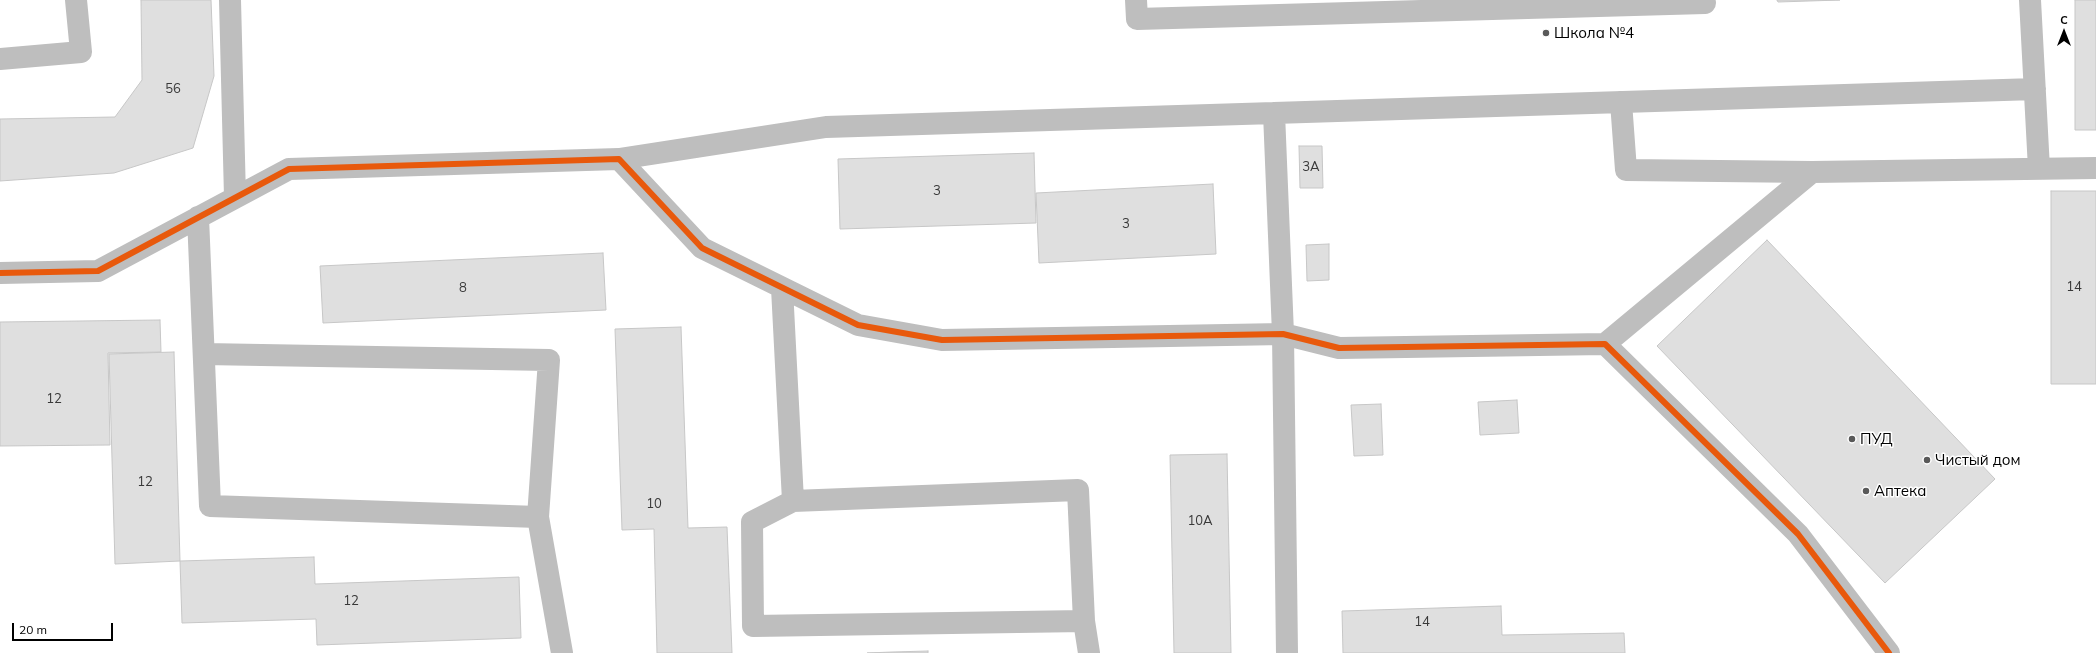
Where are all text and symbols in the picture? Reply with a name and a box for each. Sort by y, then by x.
north arrow [2044,12,2084,52]
text: С [2060,13,2068,27]
place label: Школа №4 [1554,24,1634,42]
marker: Школа №4 [1541,28,1551,38]
house number: 56 [165,81,181,97]
house number: 3А [1302,159,1320,175]
house number: 3 [933,183,941,199]
house number: 3 [1122,216,1130,232]
house number: 14 [2066,279,2082,295]
house number: 8 [459,280,467,296]
house number: 12 [46,391,62,407]
place label: ПУД [1860,430,1893,448]
marker: ПУД [1847,434,1857,444]
place label: Чистый дом [1935,451,2021,469]
marker: Чистый дом [1922,455,1932,465]
house number: 12 [137,474,153,490]
place label: Аптека [1874,482,1926,500]
marker: Аптека [1861,486,1871,496]
house number: 10 [646,496,662,512]
house number: 10А [1187,513,1213,529]
house number: 12 [343,593,359,609]
house number: 14 [1414,614,1430,630]
scale bar [14,615,115,641]
text: 20 m [19,622,47,637]

